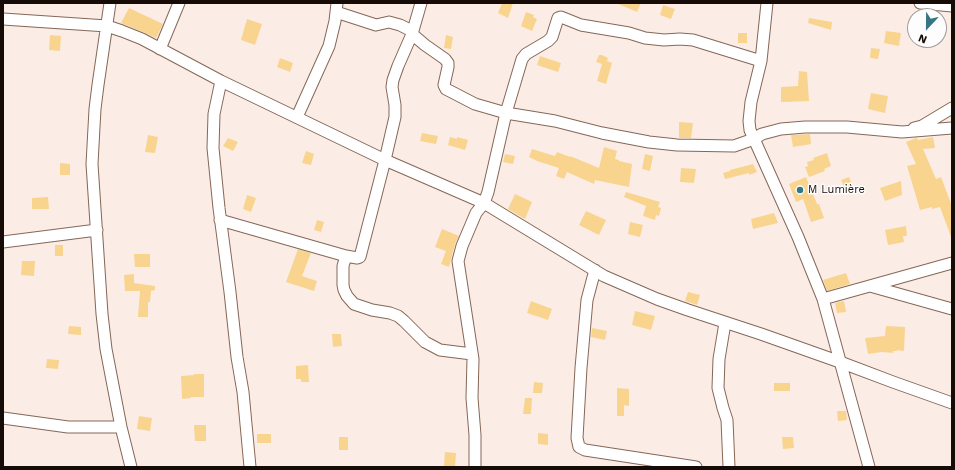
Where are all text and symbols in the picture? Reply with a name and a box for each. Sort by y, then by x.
north arrow [907,8,947,48]
text: N [916,31,929,46]
place label: M Lumière [808,183,865,197]
marker: M Lumière [795,185,805,195]

